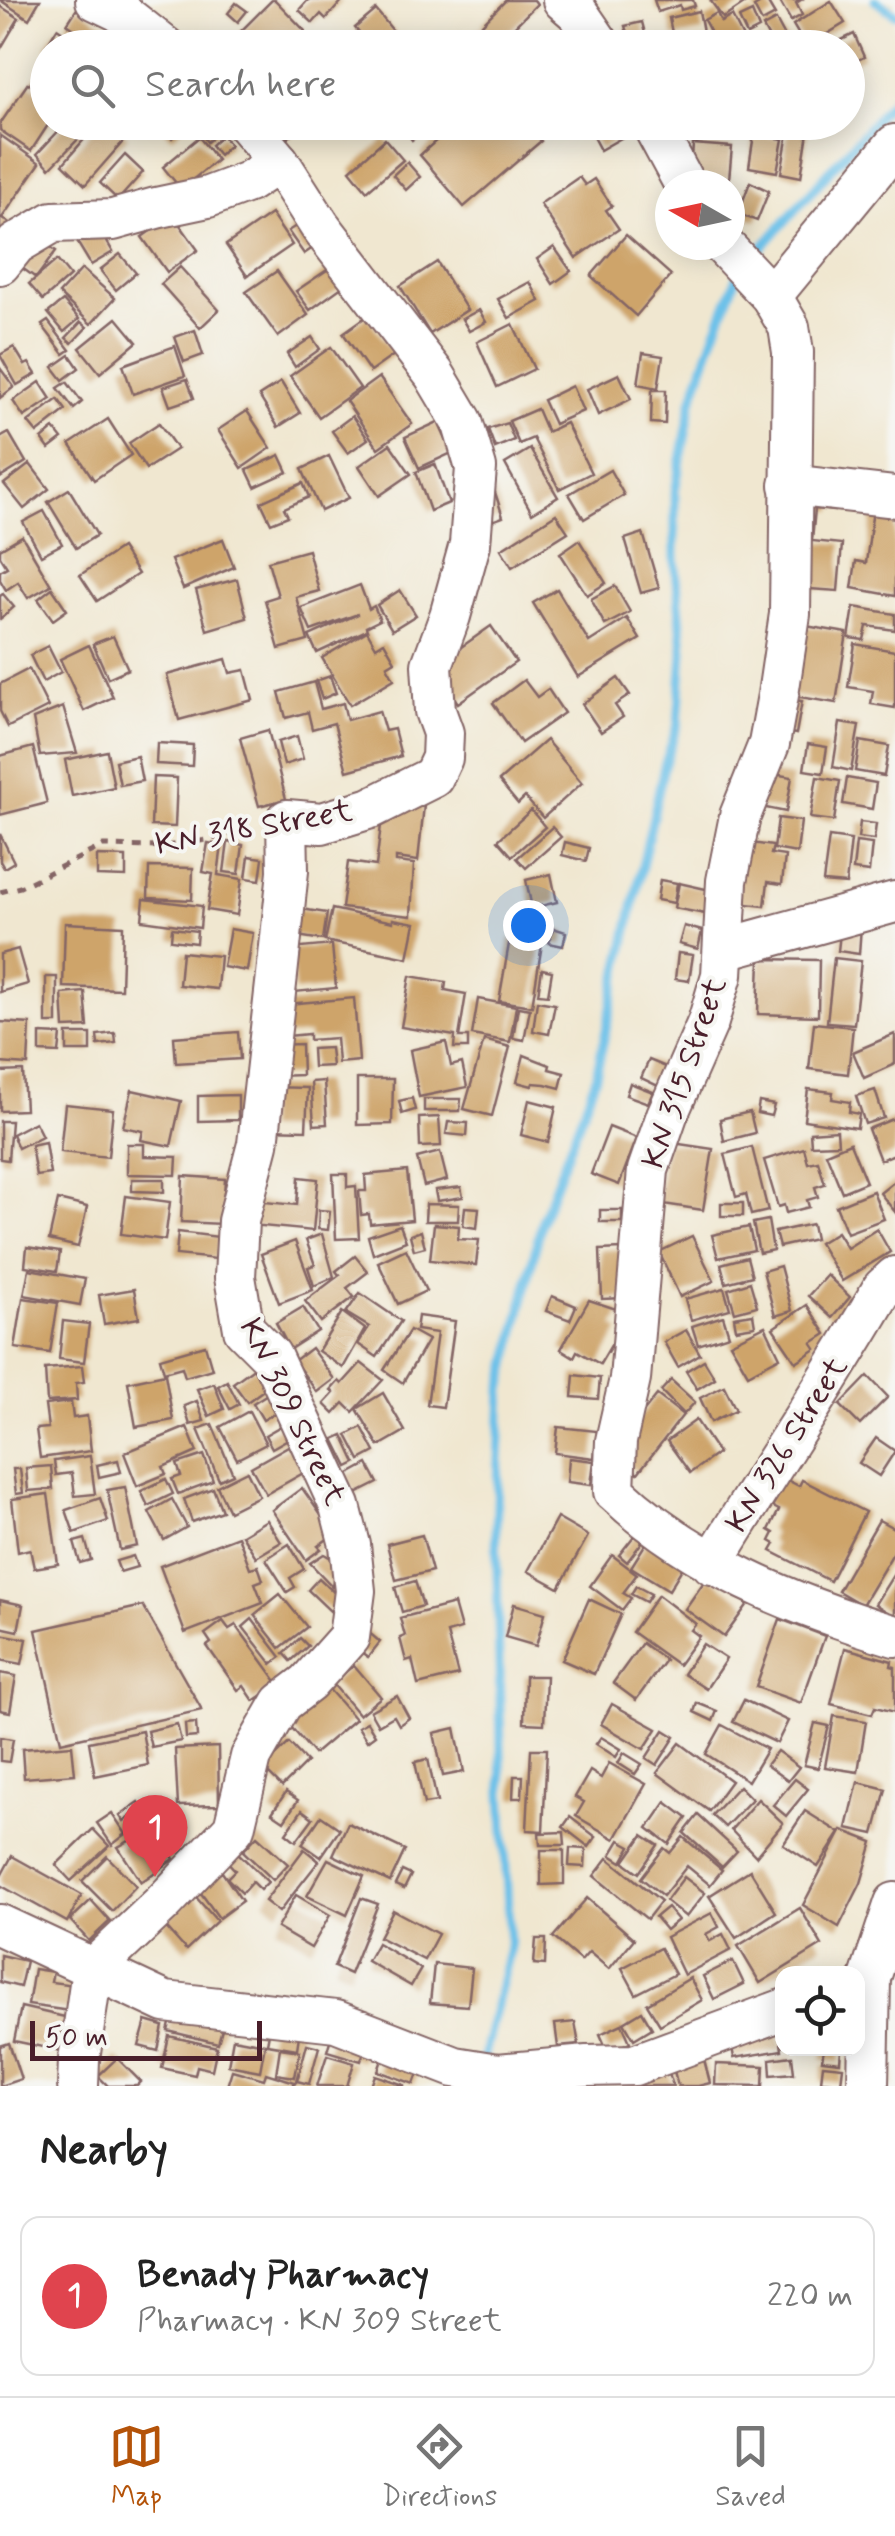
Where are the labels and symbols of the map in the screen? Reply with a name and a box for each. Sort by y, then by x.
north arrow [655,170,745,260]
street label: KN 318 Street [152,790,356,866]
your location [503,900,554,951]
street label: KN 315 Street [633,972,737,1174]
street label: KN 309 Street [229,1312,355,1513]
street label: KN 326 Street [716,1349,858,1541]
pin: 1 [122,1794,188,1877]
scale bar [30,2016,262,2060]

